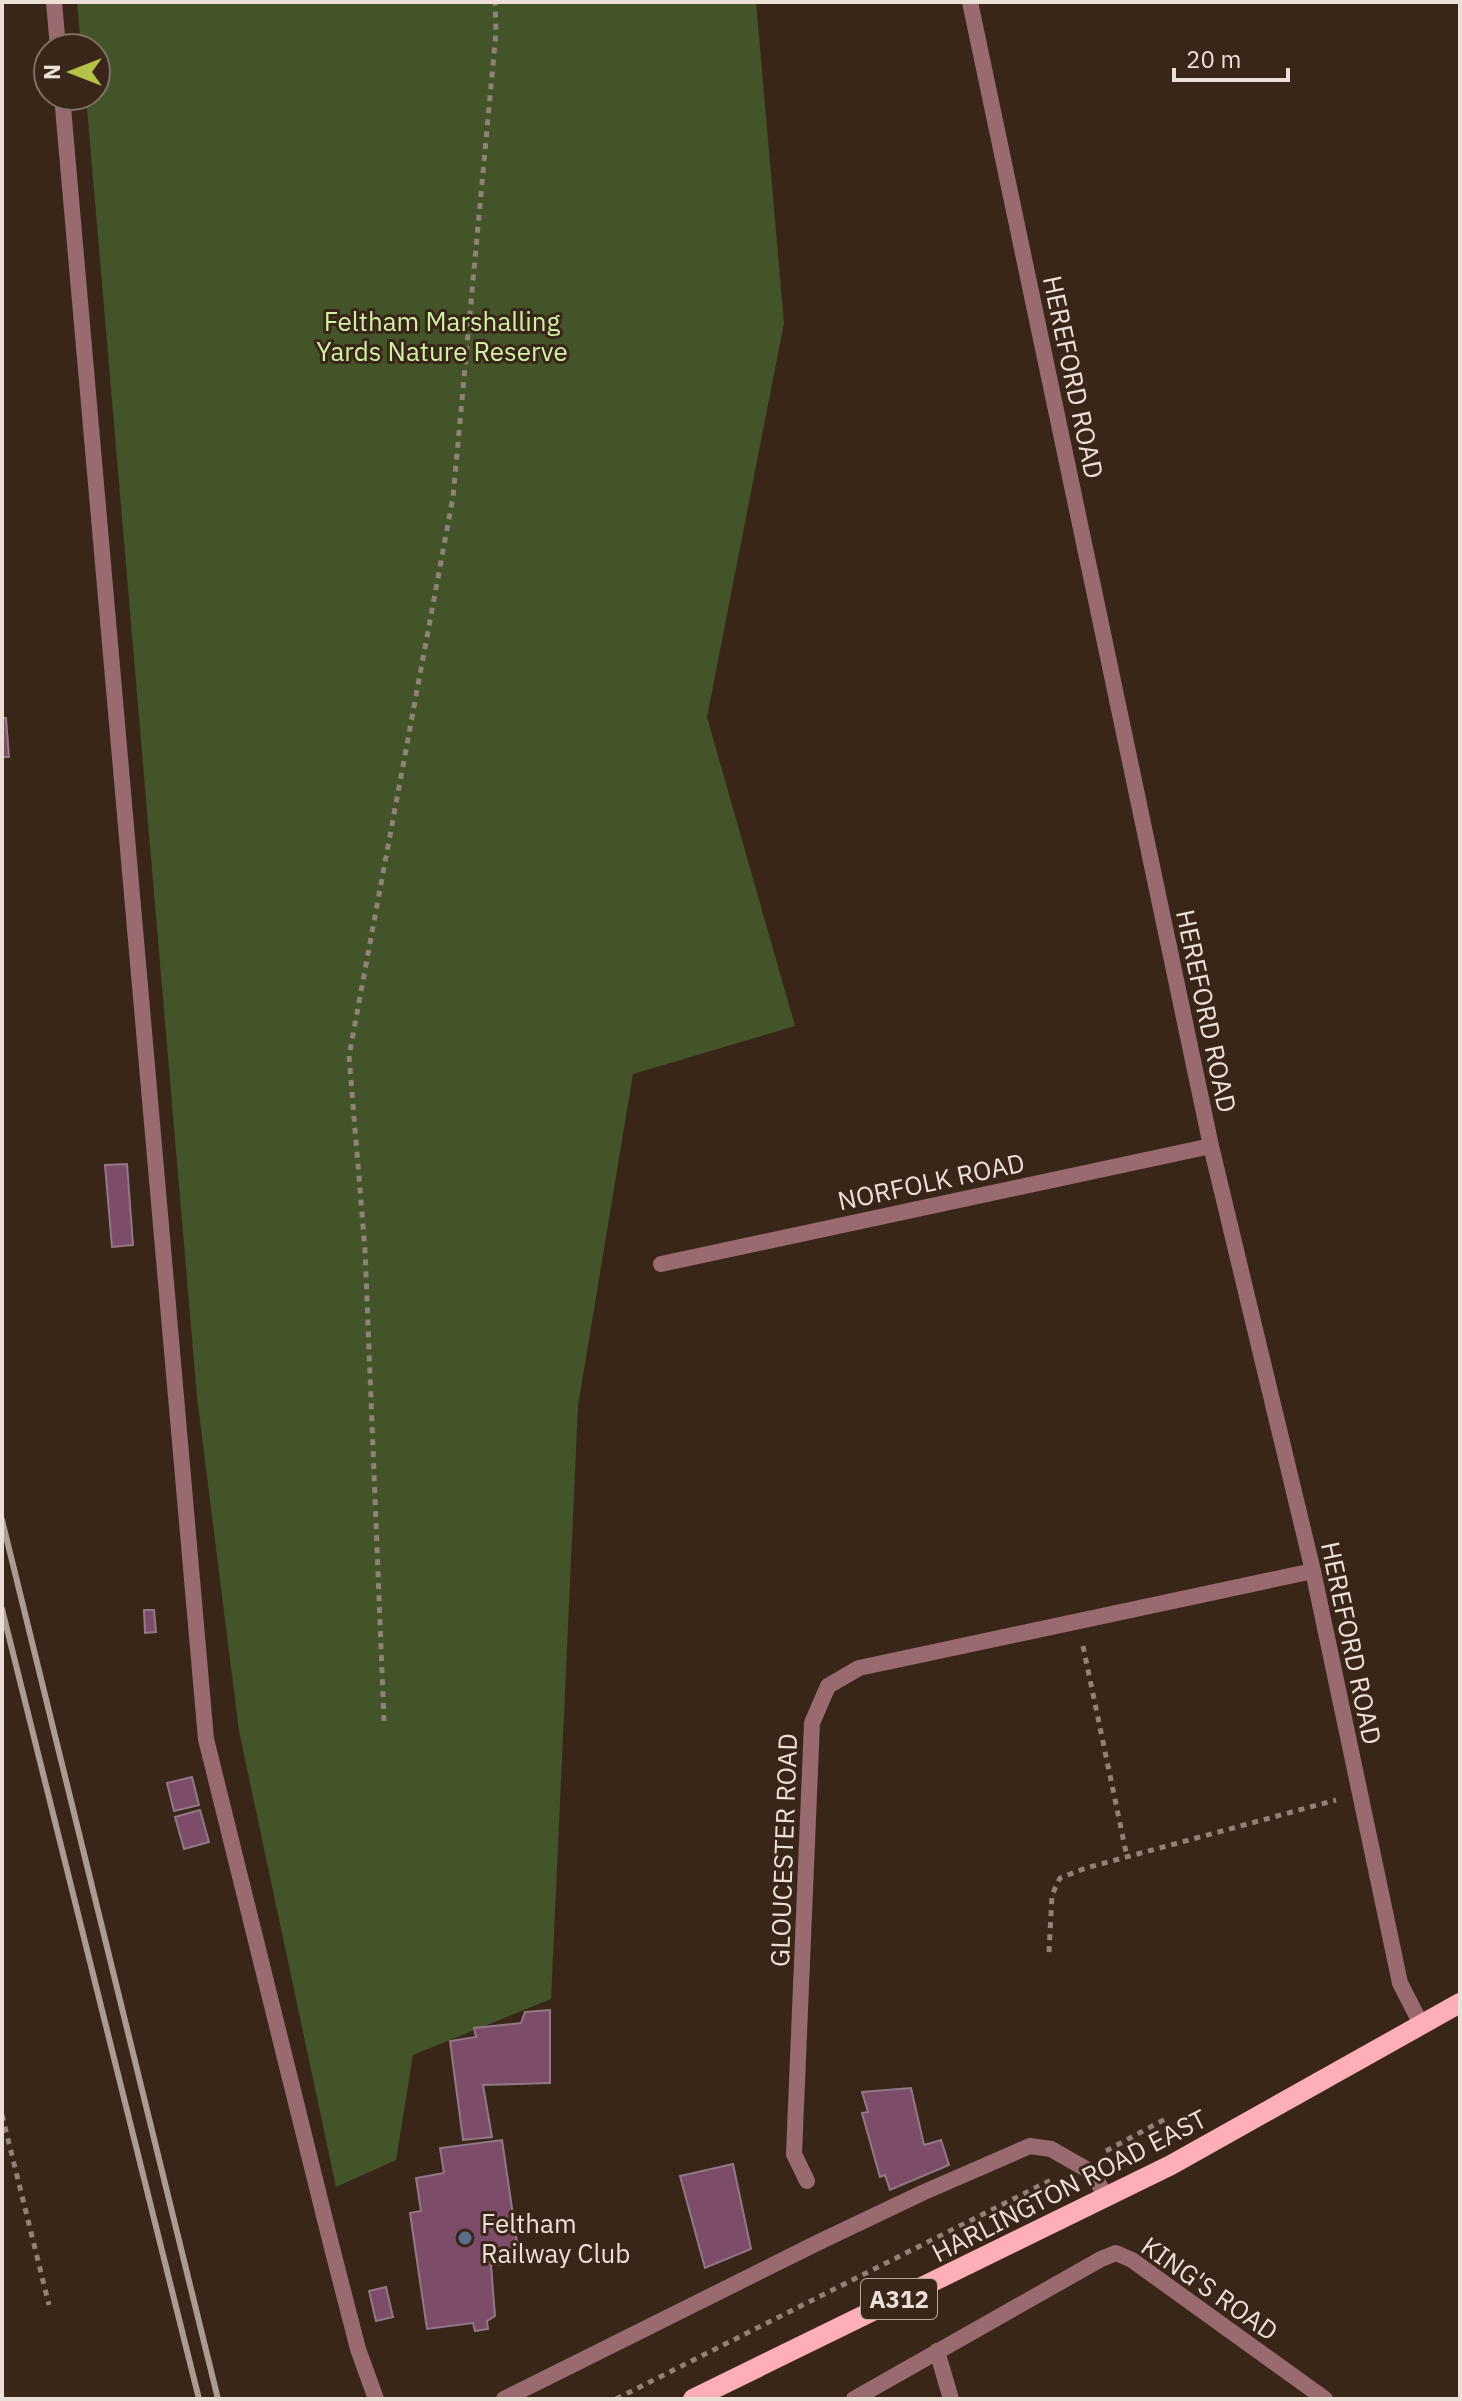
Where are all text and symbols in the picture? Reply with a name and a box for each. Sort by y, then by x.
north arrow [32,32,112,112]
scale bar [1174,32,1288,82]
text: 20 m [1186,43,1241,75]
text: N [37,64,66,80]
street label: HEREFORD ROAD [1036,272,1112,482]
park label: Feltham Marshalling Yards Nature Reserve [316,304,568,368]
street label: HEREFORD ROAD [1169,906,1245,1116]
street label: NORFOLK ROAD [834,1145,1028,1217]
street label: HEREFORD ROAD [1314,1538,1390,1748]
street label: GLOUCESTER ROAD [762,1733,804,1967]
street label: HARLINGTON ROAD EAST [926,2101,1212,2269]
place label: Feltham Railway Club [481,2206,630,2270]
street label: KING'S ROAD [1135,2228,1285,2348]
marker: Feltham Railway Club [456,2229,474,2247]
road number: A312 [861,2279,937,2319]

